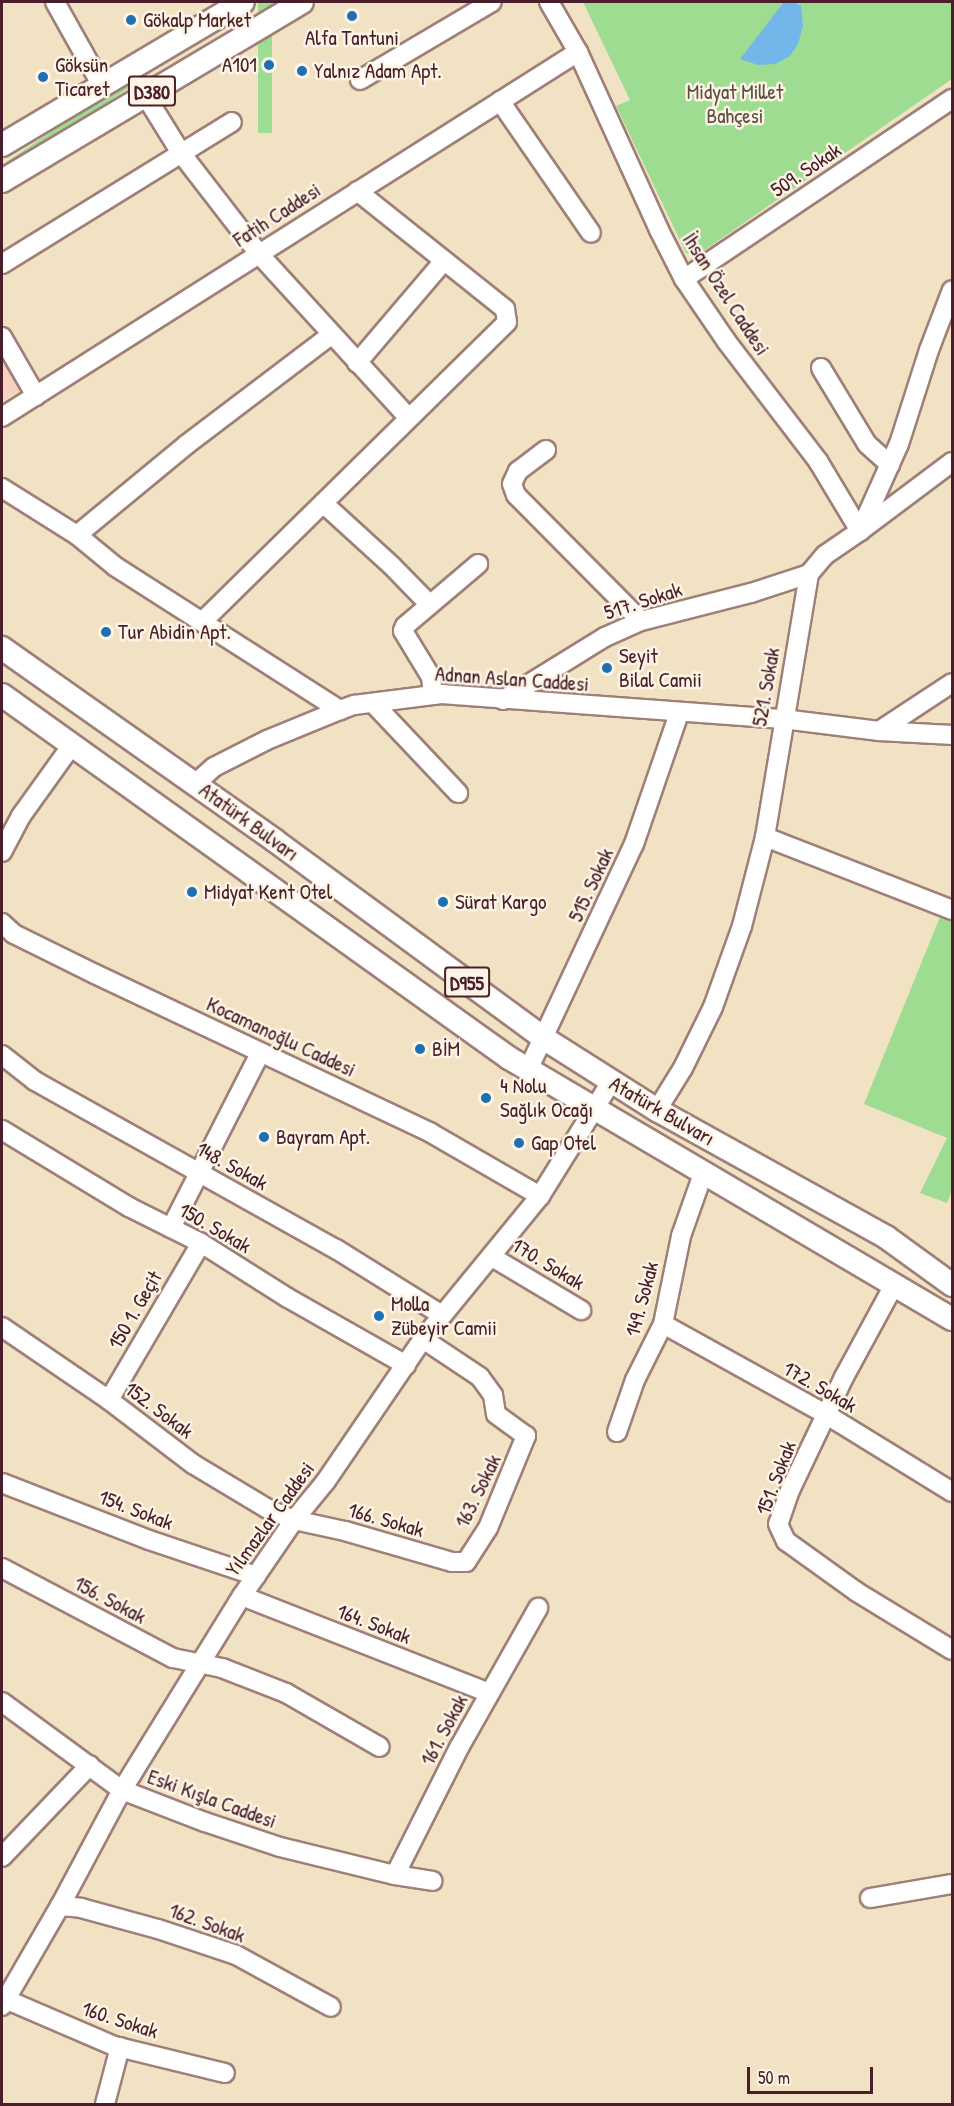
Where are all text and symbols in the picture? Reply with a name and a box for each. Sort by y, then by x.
place label: Gökalp Market [143,7,251,33]
marker: Alfa Tantuni [345,9,359,23]
marker: Gökalp Market [124,13,138,27]
place label: Alfa Tantuni [305,25,399,51]
place label: Göksün Ticaret [55,52,110,102]
place label: A101 [222,52,257,78]
marker: A101 [262,58,276,72]
place label: Yalnız Adam Apt. [314,58,442,84]
marker: Yalnız Adam Apt. [295,64,309,78]
marker: Göksün Ticaret [36,70,50,84]
road number: D380 [126,74,178,108]
park label: Midyat Millet Bahçesi [687,79,783,129]
street label: 509. Sokak [766,137,846,203]
street label: Fatih Caddesi [229,177,325,253]
street label: İhsan Özel Caddesi [677,228,775,360]
street label: 517. Sokak [601,577,685,625]
place label: Tur Abidin Apt. [118,619,231,645]
marker: Tur Abidin Apt. [99,625,113,639]
place label: Seyit Bilal Camii [619,643,702,693]
street label: 521. Sokak [747,646,785,728]
street label: Adnan Aslan Caddesi [434,661,590,697]
marker: Seyit Bilal Camii [600,661,614,675]
street label: Atatürk Bulvarı [194,777,304,867]
street label: 515. Sokak [563,844,619,926]
place label: Midyat Kent Otel [204,879,332,905]
marker: Midyat Kent Otel [185,885,199,899]
place label: Sürat Kargo [455,889,547,915]
marker: Sürat Kargo [436,895,450,909]
road number: D955 [443,965,491,999]
street label: Kocamanoğlu Caddesi [202,991,360,1083]
place label: BİM [432,1036,460,1062]
marker: BİM [413,1042,427,1056]
street label: Atatürk Bulvarı [605,1071,719,1151]
place label: 4 Nolu Sağlık Ocağı [500,1073,593,1123]
marker: 4 Nolu Sağlık Ocağı [477,1089,495,1107]
place label: Bayram Apt. [276,1124,370,1150]
marker: Bayram Apt. [257,1130,271,1144]
place label: Gap Otel [531,1130,596,1156]
street label: 148. Sokak [192,1136,272,1196]
marker: Gap Otel [512,1136,526,1150]
street label: 150. Sokak [174,1197,256,1259]
street label: 170. Sokak [507,1232,589,1296]
street label: 149. Sokak [620,1259,664,1339]
street label: 150 1. Geçit [103,1266,167,1354]
place label: Molla Zübeyir Camii [391,1291,497,1341]
marker: Molla Zübeyir Camii [372,1309,386,1323]
street label: 172. Sokak [779,1356,861,1418]
street label: 152. Sokak [120,1376,198,1444]
street label: 151. Sokak [750,1437,802,1519]
street label: 163. Sokak [449,1450,507,1532]
street label: Yılmazlar Caddesi [220,1457,320,1581]
street label: 154. Sokak [95,1484,177,1536]
street label: 166. Sokak [345,1497,427,1543]
street label: 156. Sokak [70,1571,150,1629]
street label: 164. Sokak [334,1598,414,1650]
street label: 161. Sokak [415,1690,473,1770]
street label: Eski Kışla Caddesi [144,1764,280,1834]
street label: 162. Sokak [166,1898,248,1948]
street label: 160. Sokak [79,1996,161,2044]
scale bar [750,2055,876,2093]
text: 50 m [758,2065,790,2090]

